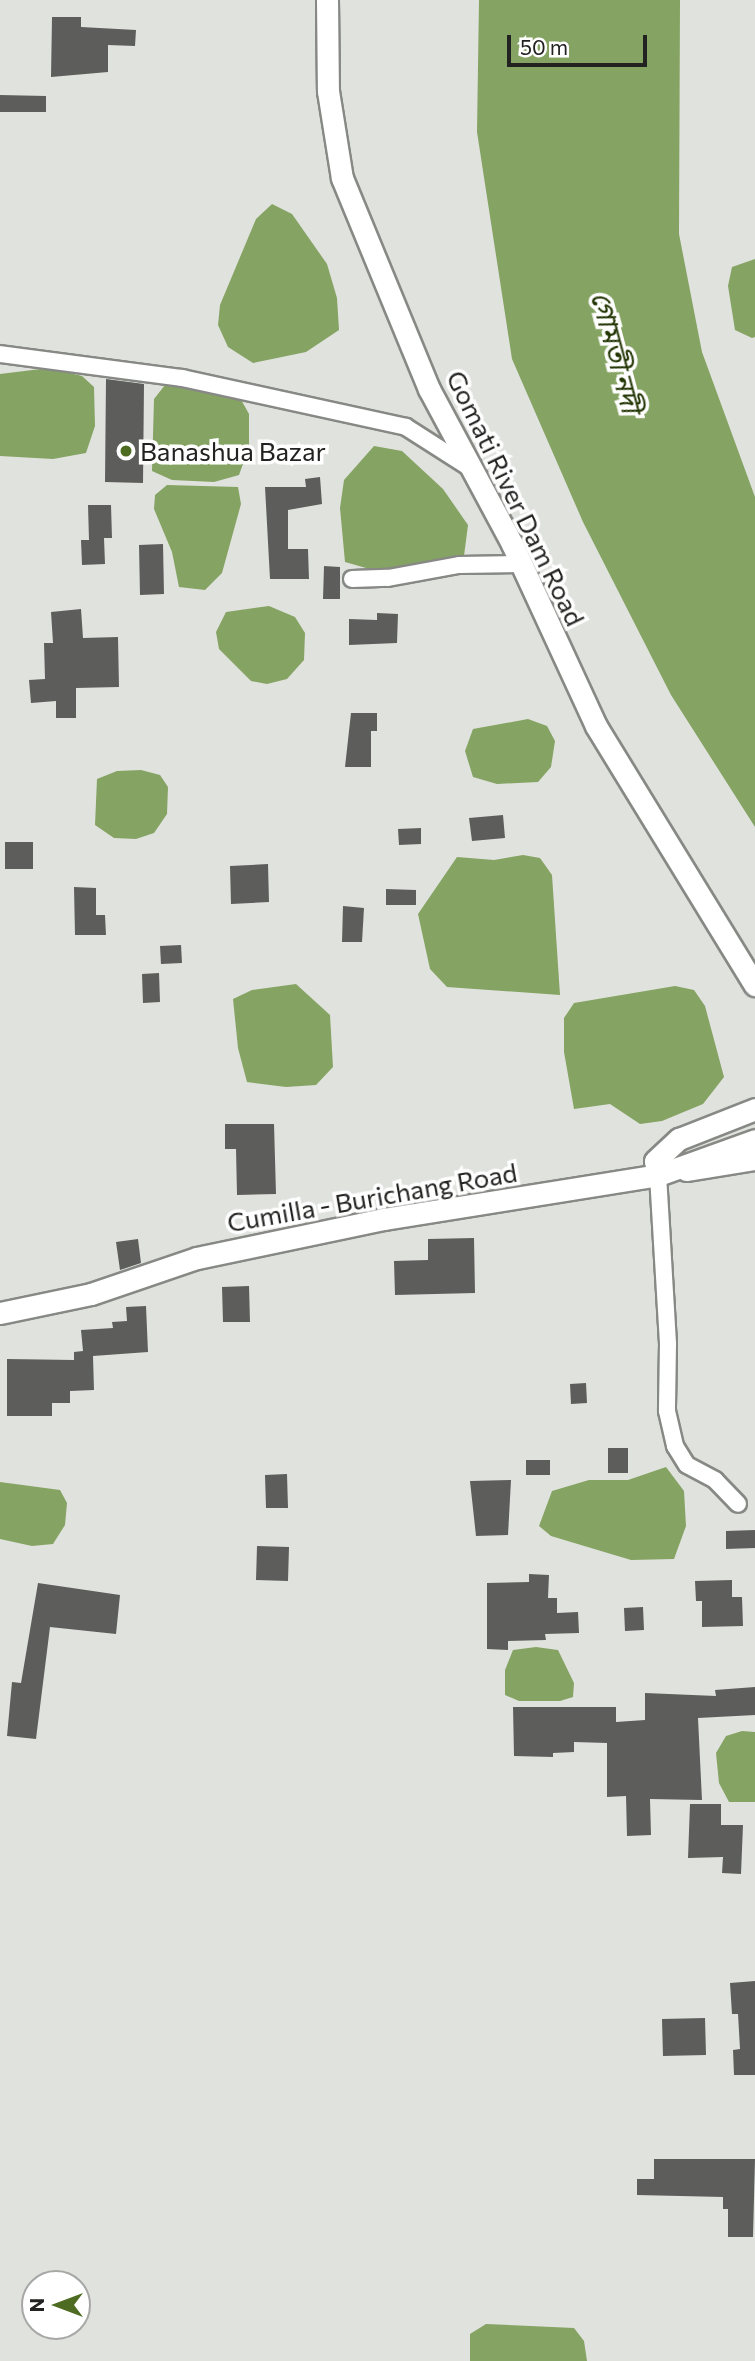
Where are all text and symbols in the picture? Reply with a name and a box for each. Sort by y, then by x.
scale bar [510,21,650,65]
text: 50 m [520,34,568,59]
water label: গোমতী নদী [585,288,649,416]
street label: Gomati River Dam Road [441,365,591,631]
place label: Banashua Bazar [140,435,326,467]
marker: Banashua Bazar [118,443,134,459]
street label: Cumilla - Burichang Road [225,1156,519,1238]
north arrow [21,2270,91,2340]
text: N [25,2298,48,2312]

